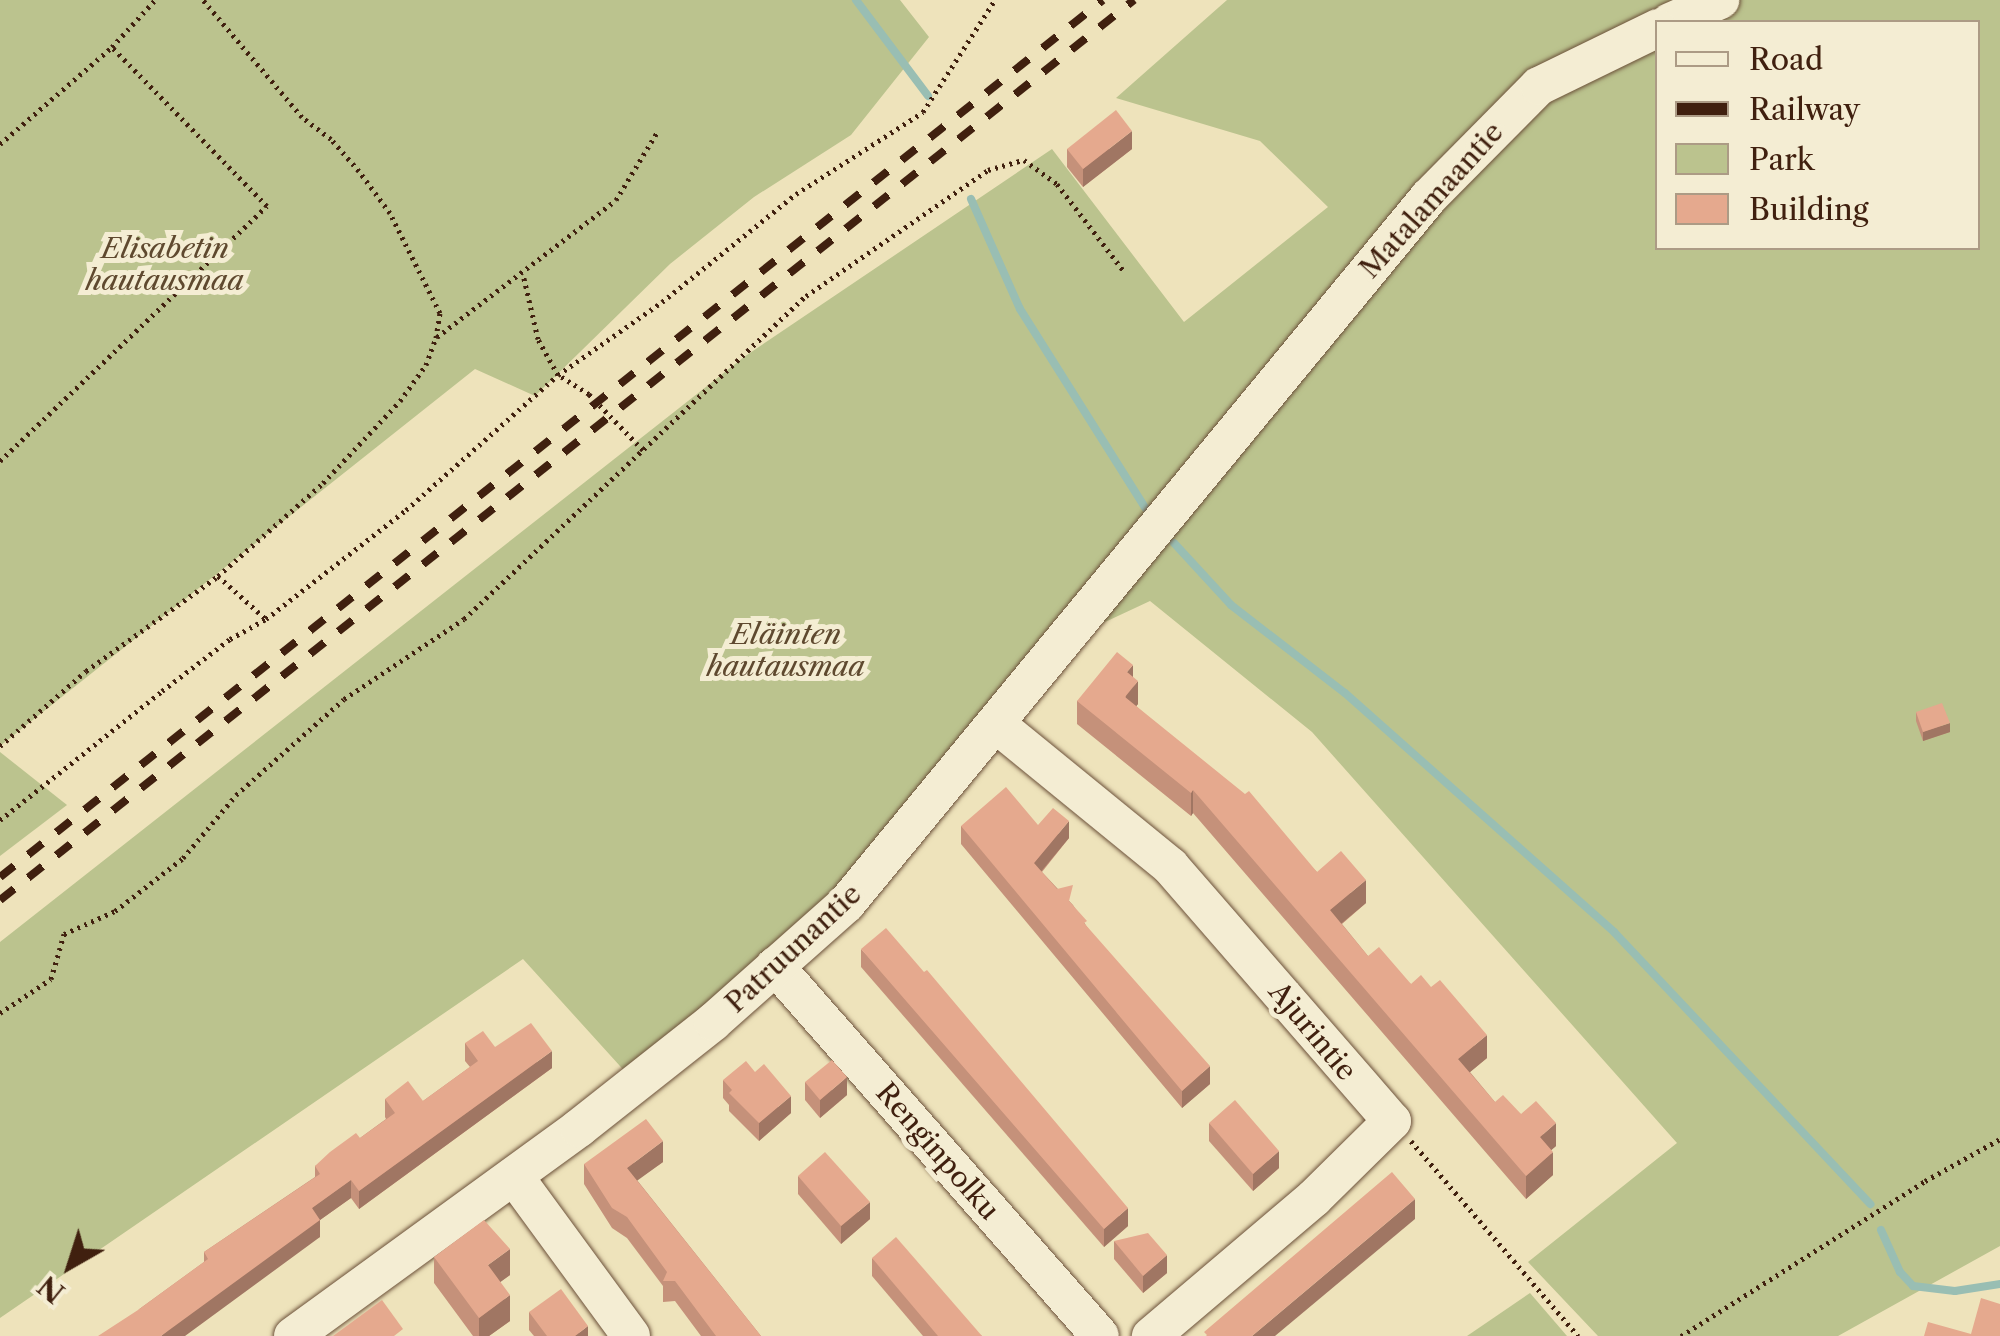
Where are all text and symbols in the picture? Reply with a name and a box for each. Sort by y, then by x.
legend [1655,20,1980,250]
text: Road [1749,41,1823,78]
text: Railway [1749,91,1860,128]
street label: Matalamaantie [1352,115,1510,285]
text: Park [1749,141,1814,178]
text: Building [1749,191,1869,228]
park label: Elisabetin hautausmaa [86,231,244,297]
park label: Eläinten hautausmaa [707,617,865,683]
street label: Patruunantie [718,877,868,1019]
street label: Ajurintie [1262,975,1364,1087]
street label: Renginpolku [869,1076,1007,1226]
north arrow [20,1216,120,1316]
text: N [31,1268,71,1310]

